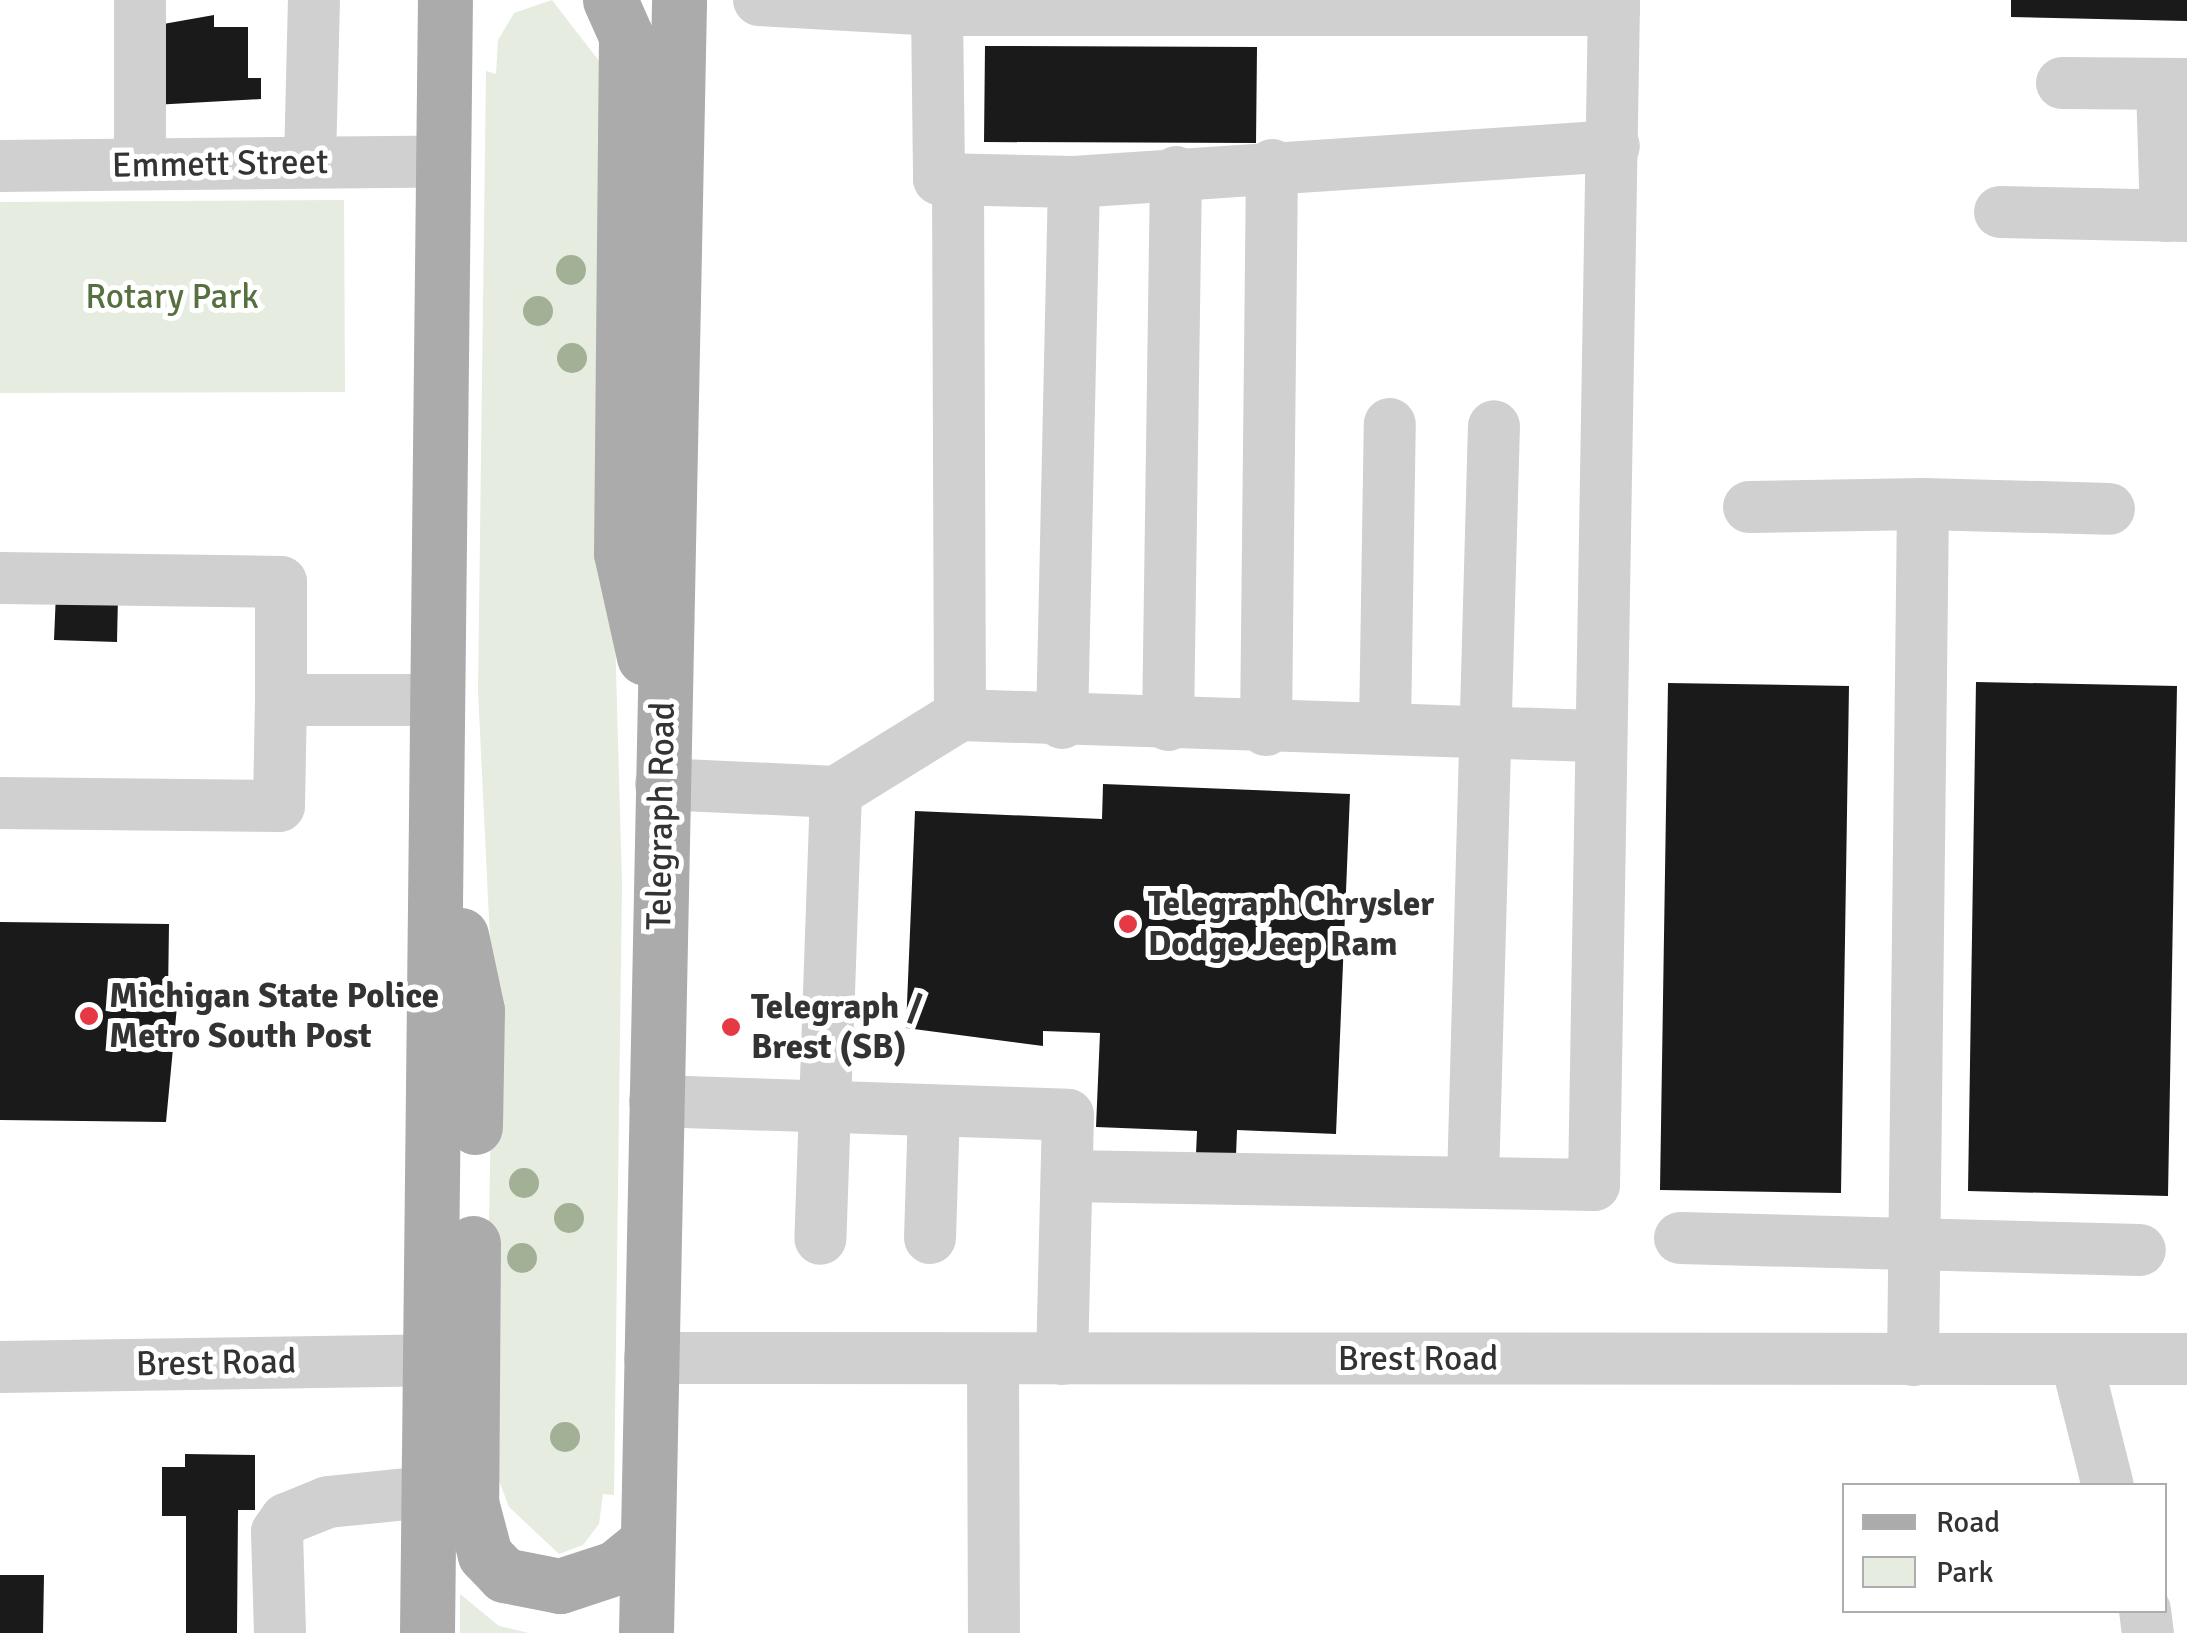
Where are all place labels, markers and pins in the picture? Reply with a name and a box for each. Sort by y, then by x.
place label: Telegraph Chrysler Dodge Jeep Ram [1148,883,1434,965]
marker: Telegraph Chrysler Dodge Jeep Ram [1117,913,1139,935]
place label: Michigan State Police Metro South Post [109,975,439,1057]
place label: Telegraph / Brest (SB) [751,986,923,1068]
marker: Michigan State Police Metro South Post [78,1005,100,1027]
marker: Telegraph / Brest (SB) [720,1016,742,1038]

